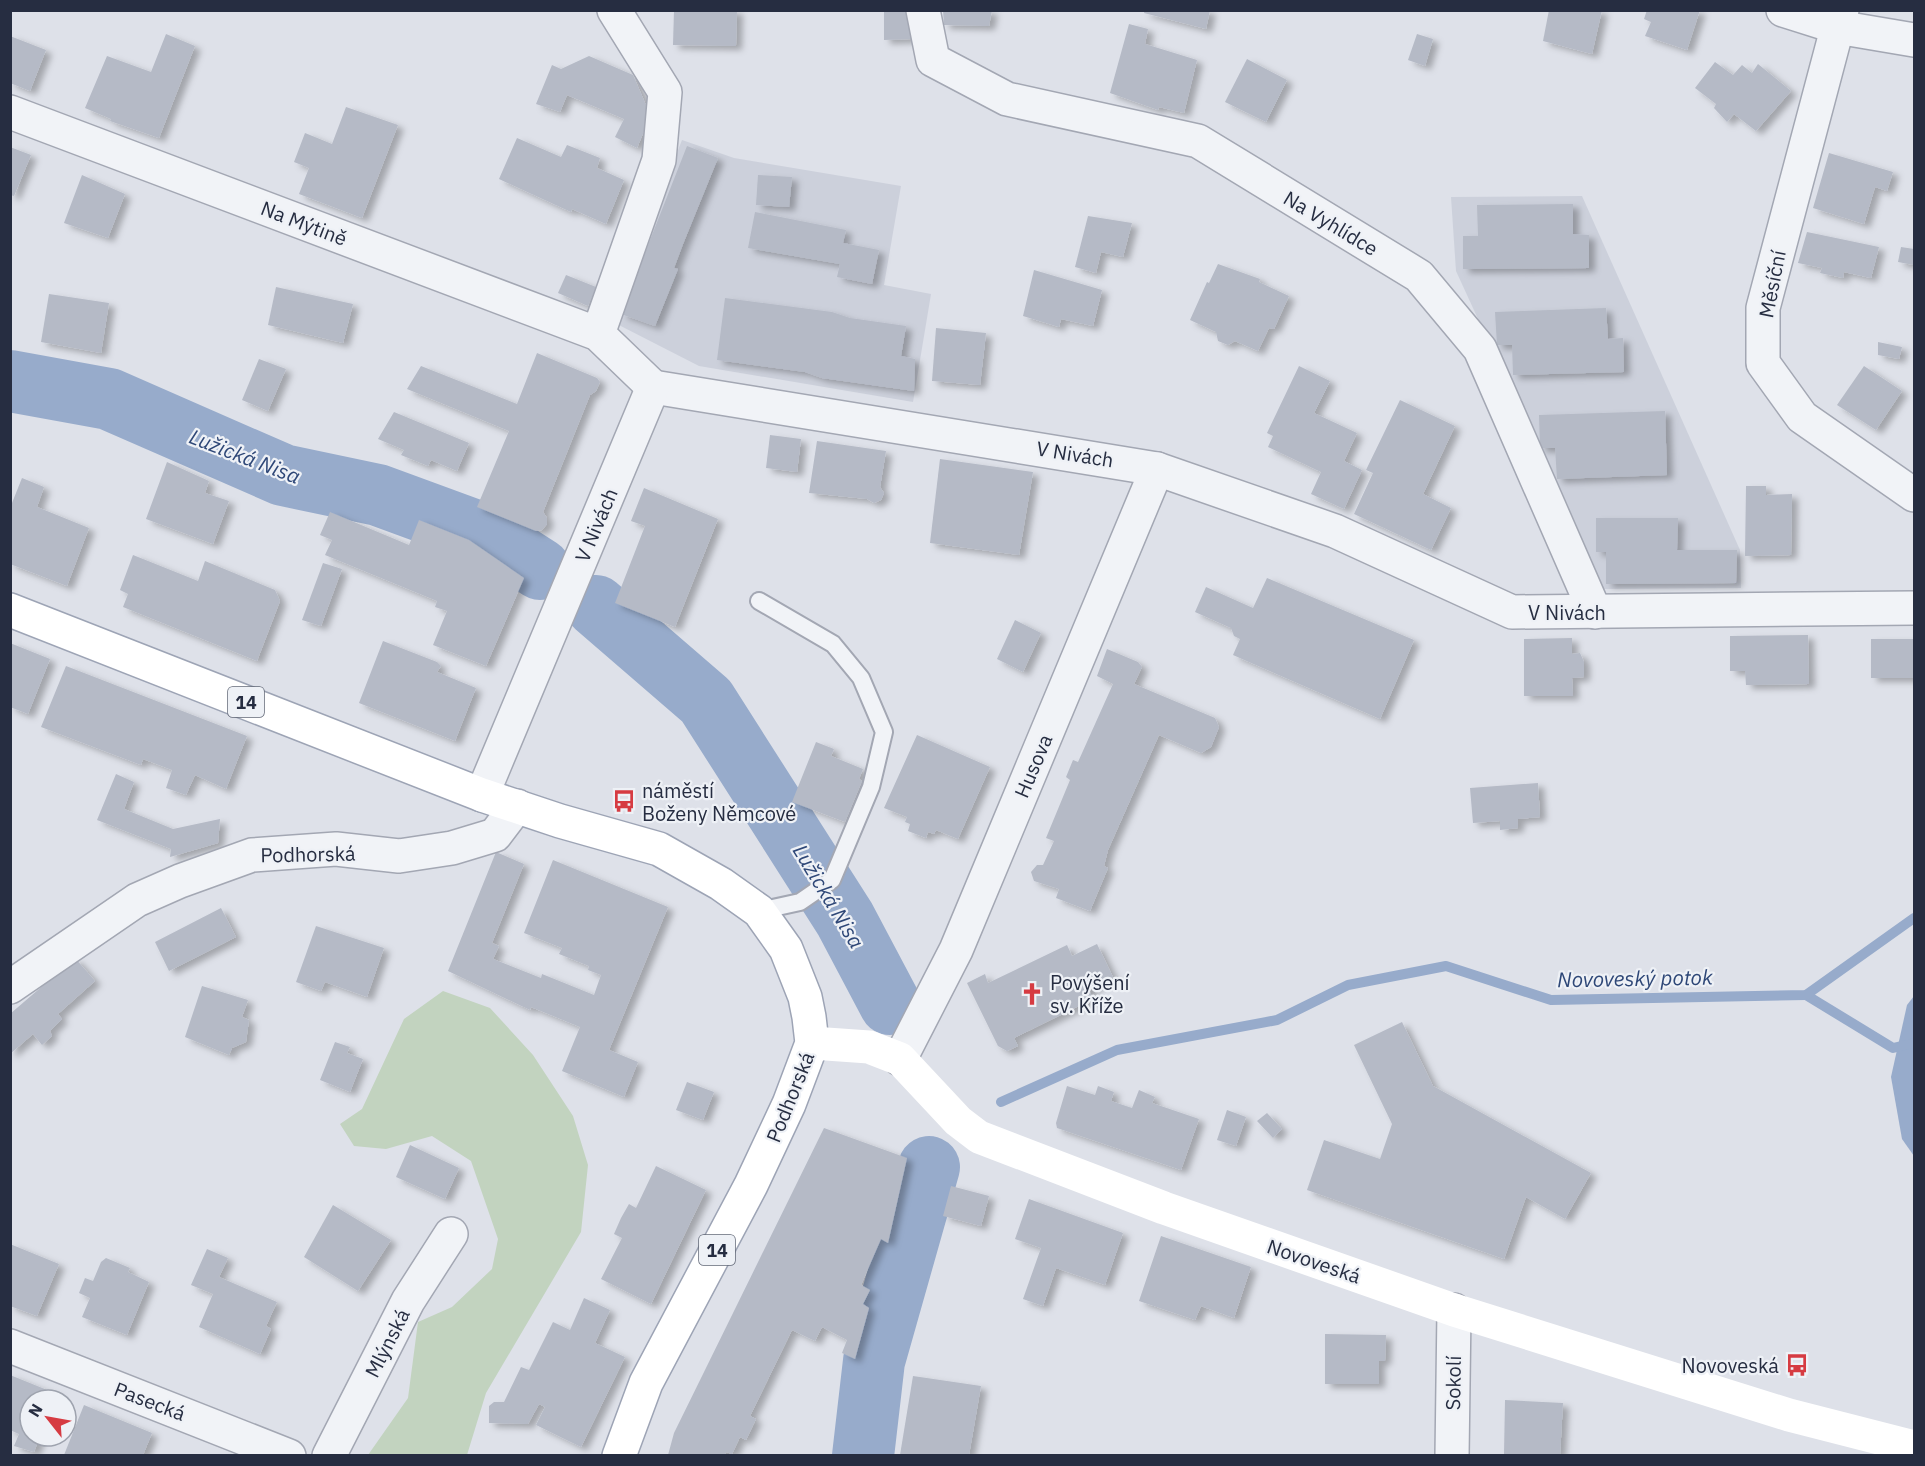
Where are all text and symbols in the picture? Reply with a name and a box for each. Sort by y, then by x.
street label: Na Vyhlídce [1279,184,1383,262]
street label: Na Mýtině [257,194,351,252]
street label: Měsíční [1752,248,1792,320]
water label: Lužická Nisa [185,422,305,490]
street label: V Nivách [1034,435,1116,473]
street label: V Nivách [568,484,624,566]
street label: V Nivách [1528,599,1606,626]
road number: 14 [228,687,264,717]
street label: Husova [1008,730,1059,802]
place label: náměstí Boženy Němcové [642,777,796,827]
bus stop icon: náměstí Boženy Němcové [611,788,637,814]
water label: Lužická Nisa [787,839,871,953]
street label: Podhorská [260,840,356,868]
water label: Novoveský potok [1557,963,1714,993]
place label: Povýšení sv. Kříže [1050,969,1130,1019]
church icon: Povýšení sv. Kříže [1019,981,1045,1007]
street label: Podhorská [760,1047,820,1146]
street label: Novoveská [1264,1232,1365,1290]
road number: 14 [699,1235,735,1265]
street label: Mlýnská [358,1304,416,1382]
place label: Novoveská [1682,1352,1779,1379]
bus stop icon: Novoveská [1784,1352,1810,1378]
street label: Sokolí [1439,1355,1467,1411]
street label: Pasecká [110,1375,190,1427]
north arrow [18,1388,78,1448]
text: N [24,1400,47,1420]

